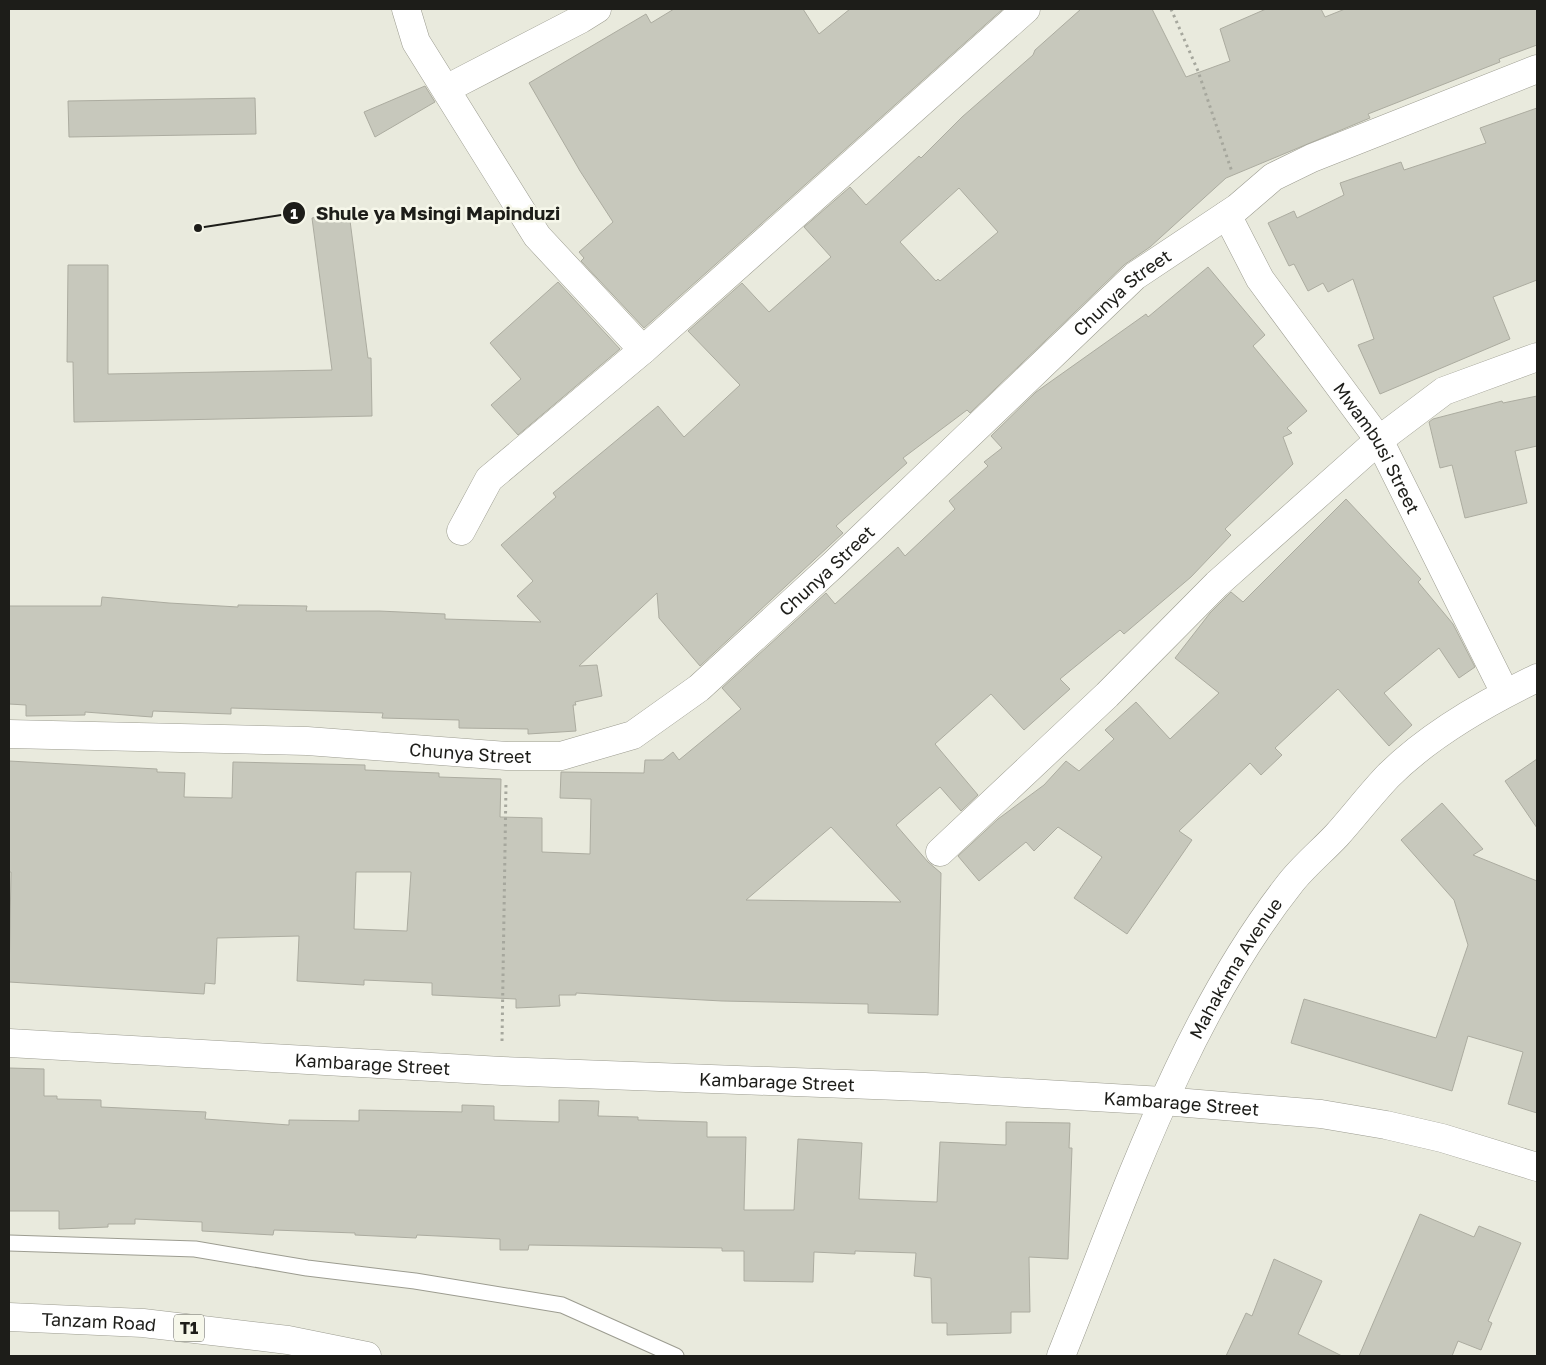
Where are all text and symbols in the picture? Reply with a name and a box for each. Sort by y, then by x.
callout: Shule ya Msingi Mapinduzi [281,196,571,230]
text: Shule ya Msingi Mapinduzi [316,201,560,224]
text: 1 [290,204,298,222]
street label: Chunya Street [1068,244,1175,341]
street label: Mwambusi Street [1329,378,1425,517]
street label: Chunya Street [774,521,879,620]
street label: Chunya Street [409,738,532,767]
street label: Mahakama Avenue [1184,893,1287,1042]
street label: Kambarage Street [294,1048,451,1079]
street label: Kambarage Street [699,1067,855,1095]
street label: Kambarage Street [1103,1087,1260,1120]
street label: Tanzam Road [41,1307,157,1335]
road number: T1 [174,1315,204,1342]

